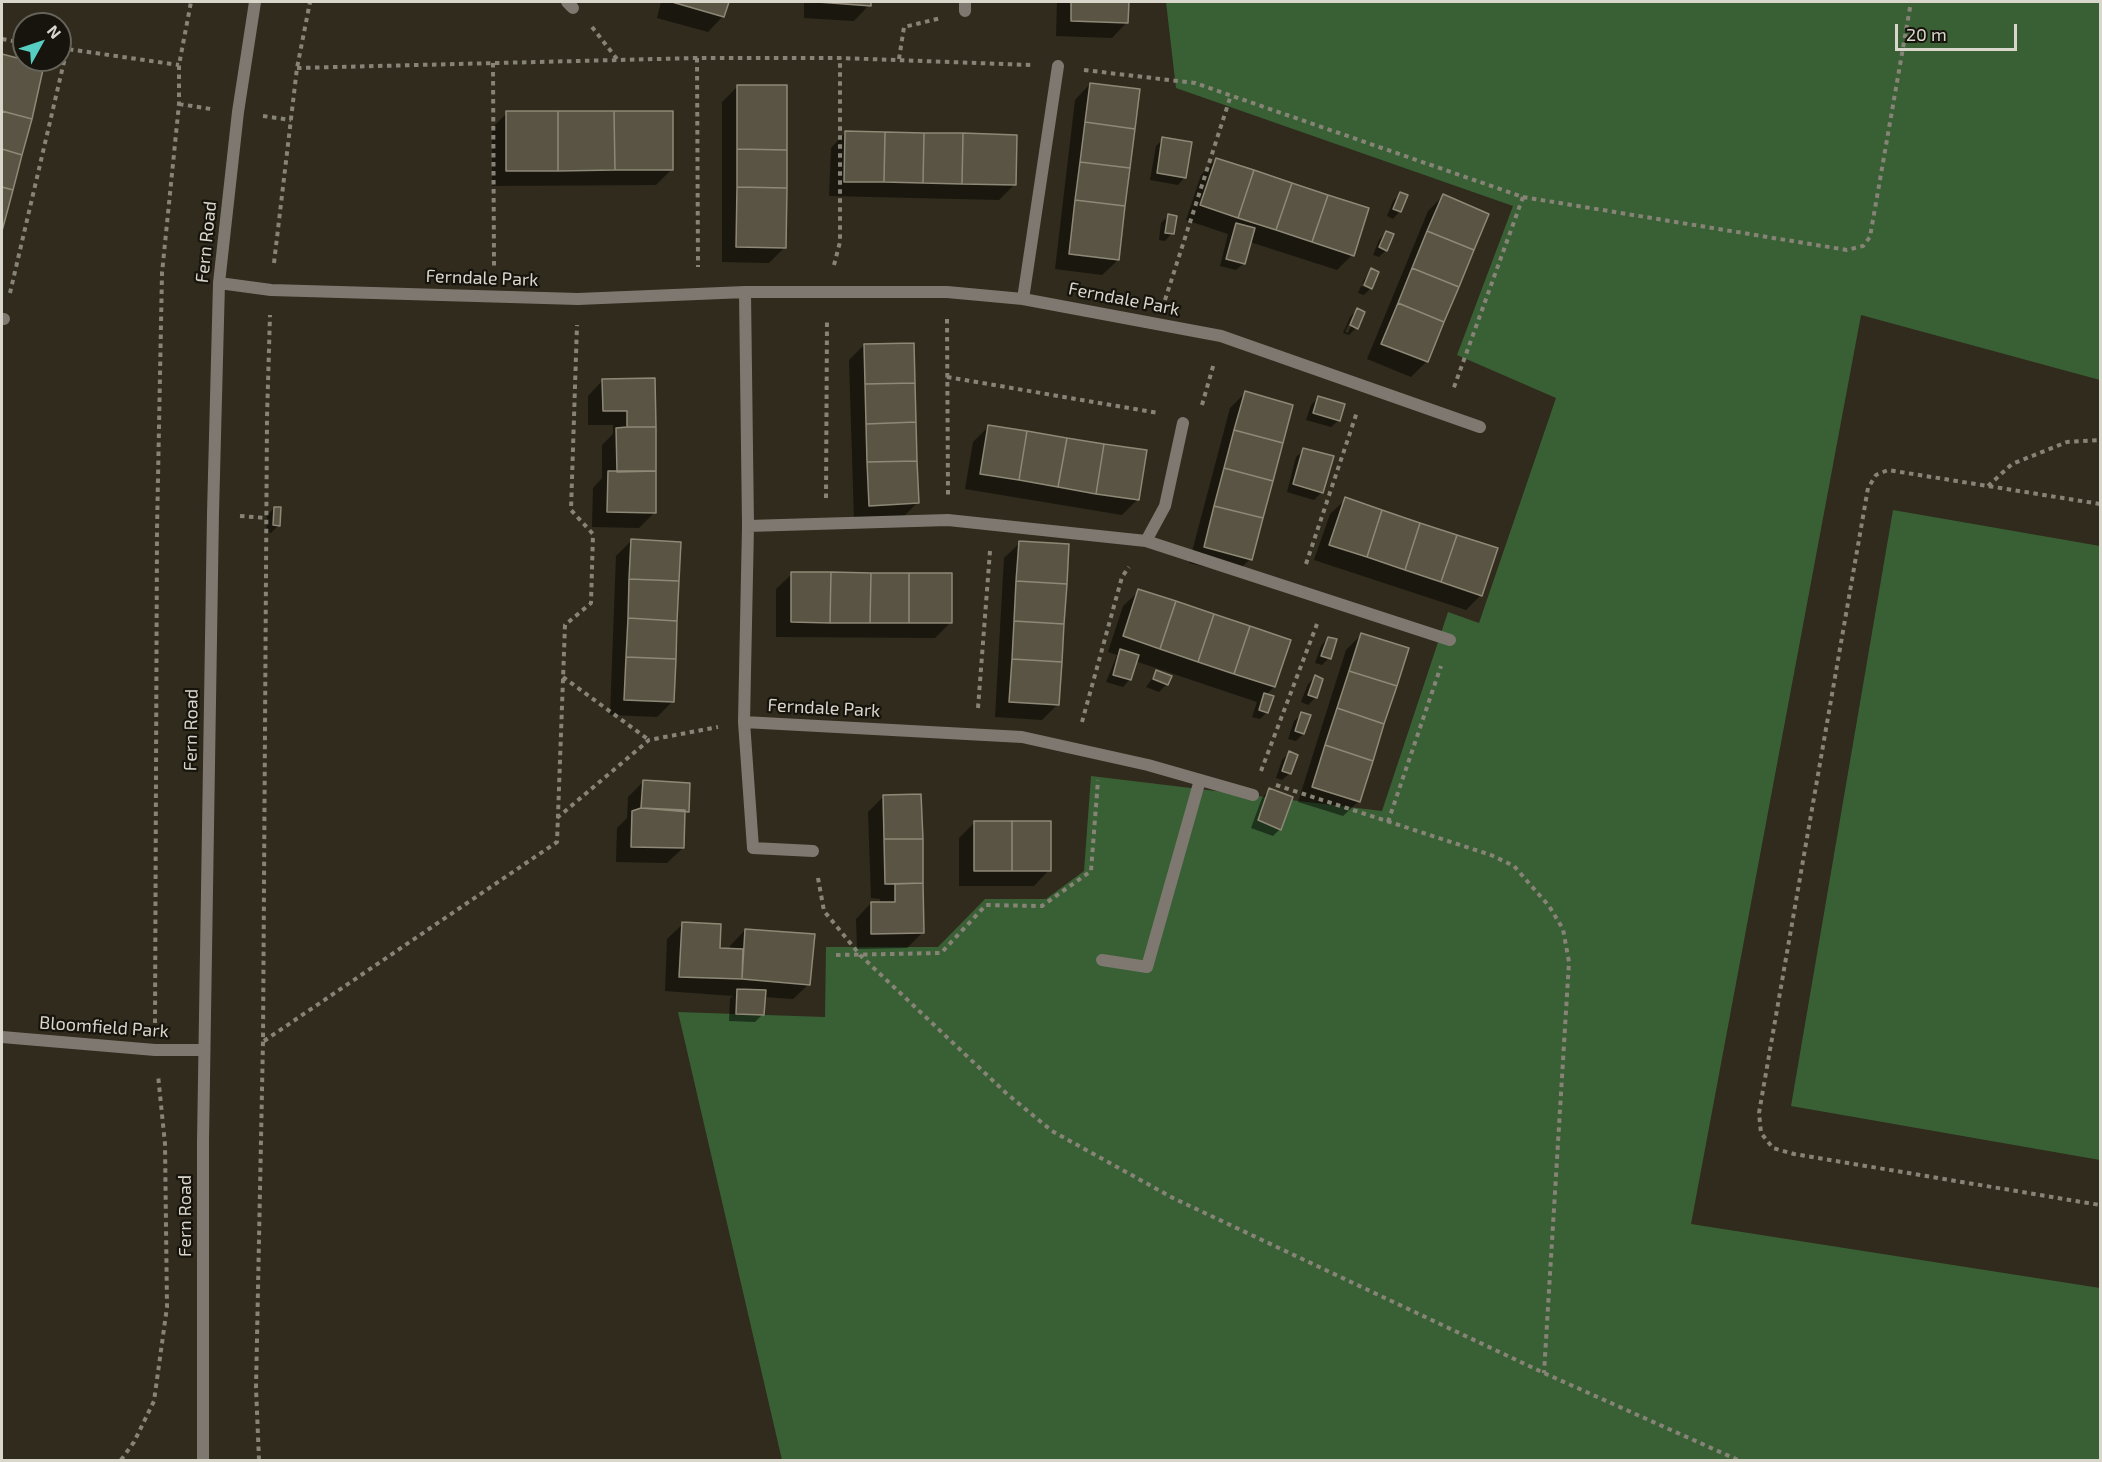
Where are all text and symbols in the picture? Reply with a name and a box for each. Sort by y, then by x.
north arrow [12,12,72,72]
scale bar [1898,12,2020,50]
text: N [44,21,66,42]
text: 20 m [1906,23,1947,45]
street label: Fern Road [191,200,221,284]
street label: Ferndale Park [425,265,539,291]
street label: Ferndale Park [1067,278,1181,320]
street label: Fern Road [179,689,203,771]
street label: Ferndale Park [767,694,881,722]
street label: Bloomfield Park [39,1012,169,1042]
street label: Fern Road [174,1175,196,1257]

